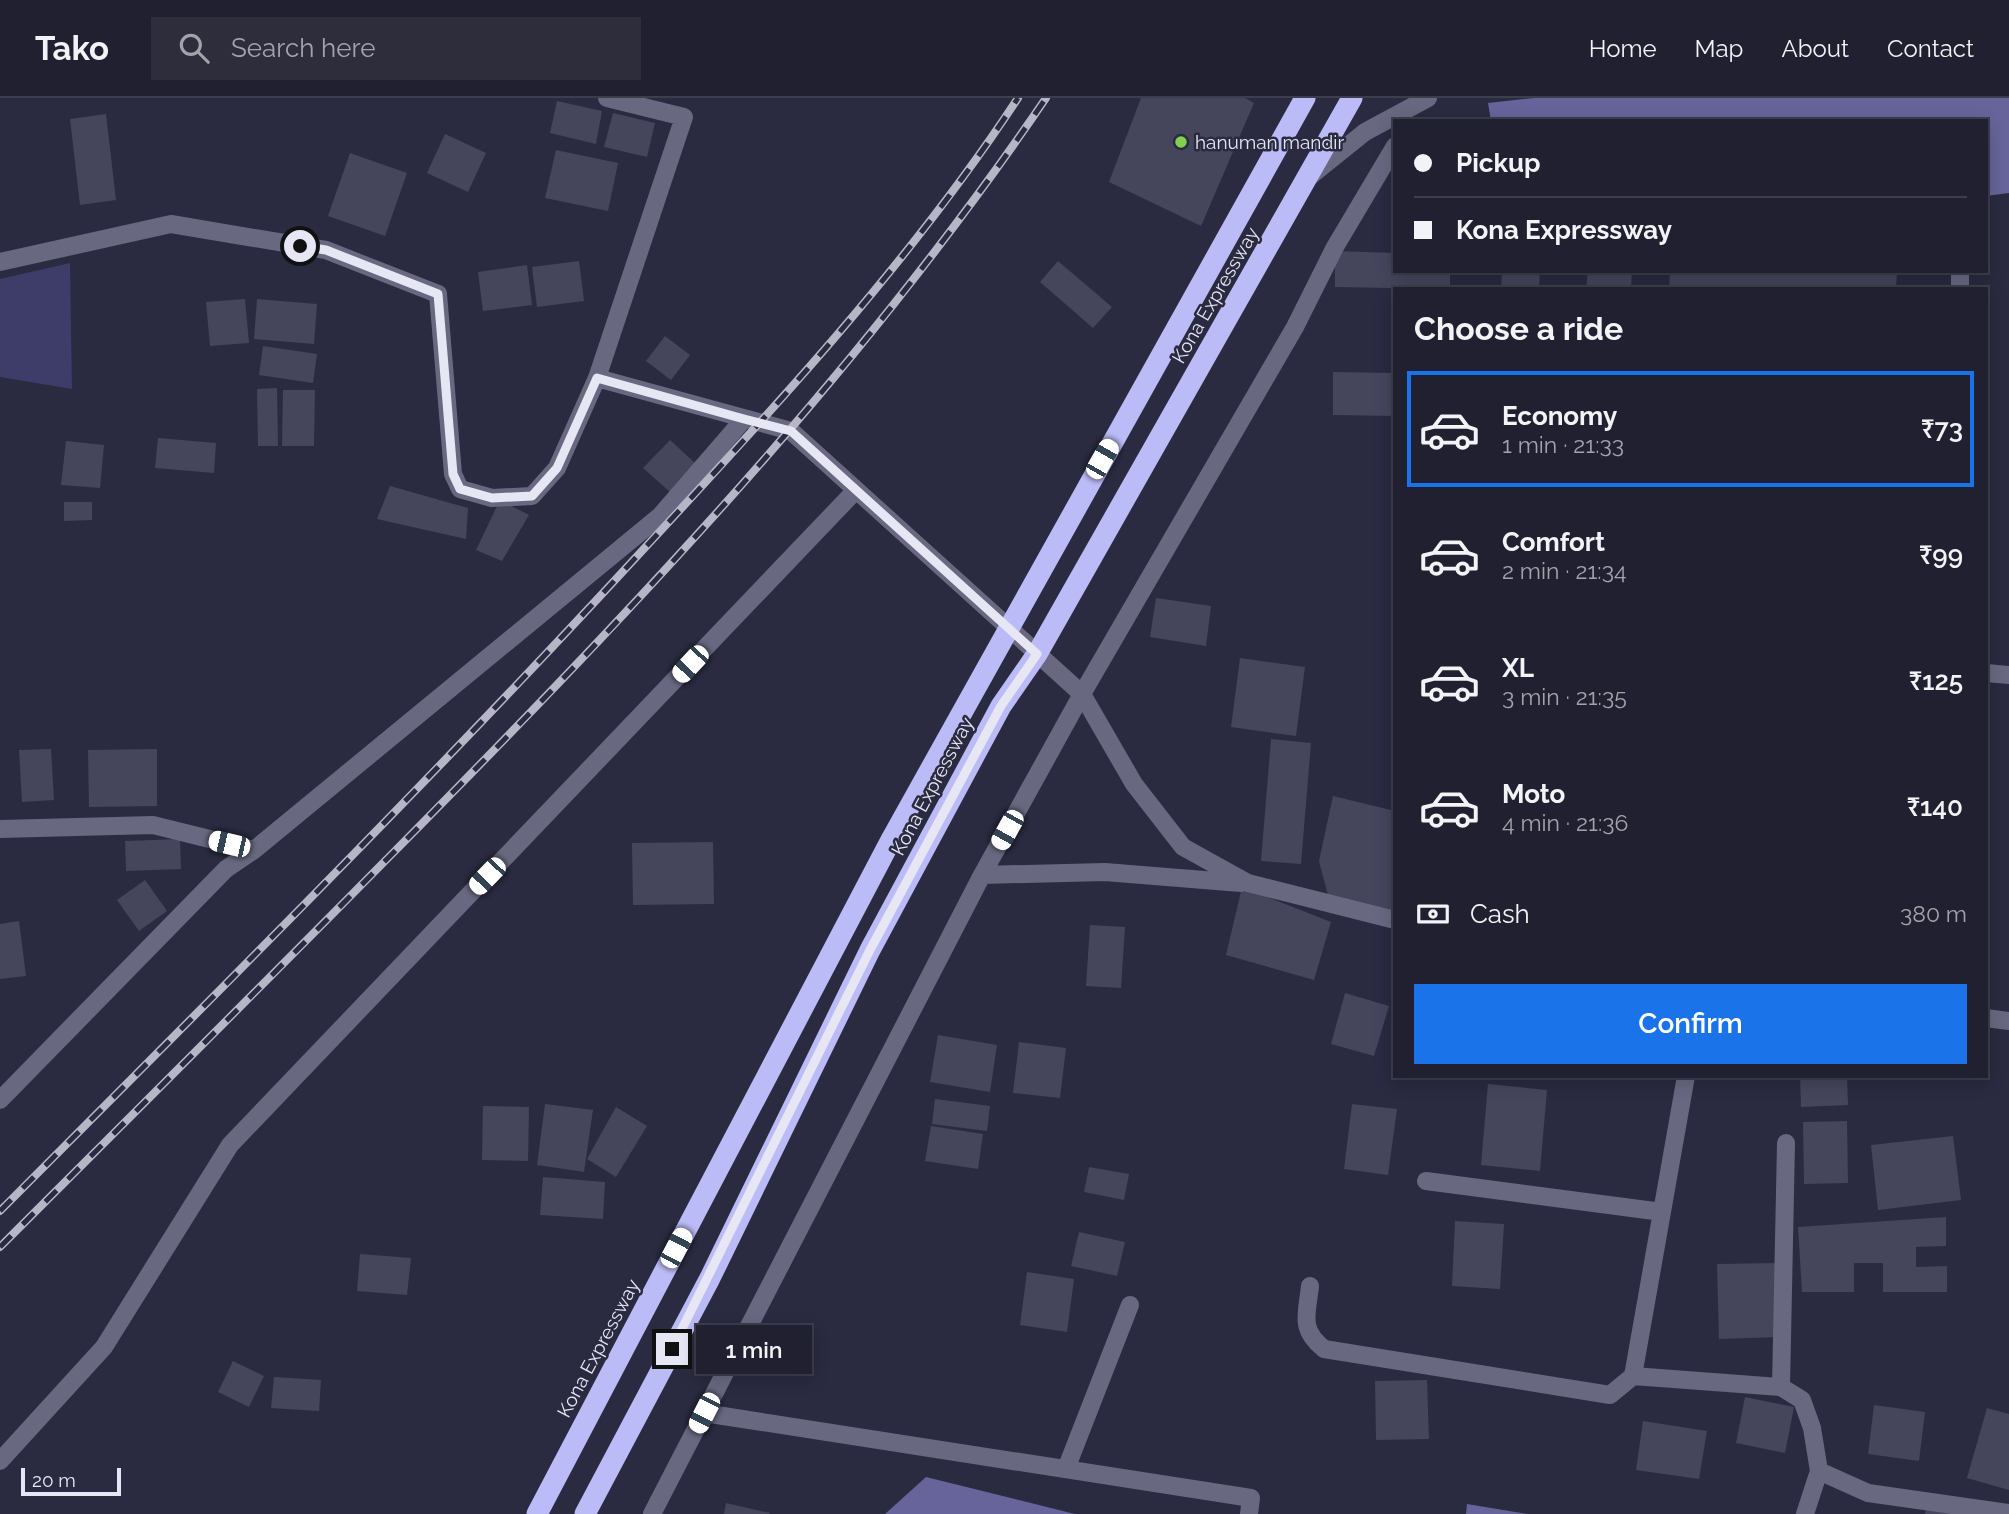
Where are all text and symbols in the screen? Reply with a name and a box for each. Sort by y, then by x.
search box [151,17,641,80]
text: Tako [35,29,109,68]
icon: search [175,29,213,67]
text: Search here [231,33,375,63]
text: Home [1589,34,1657,63]
text: Map [1695,34,1743,63]
text: About [1781,34,1849,63]
text: Contact [1887,34,1974,63]
place label: hanuman mandir [1195,131,1344,153]
marker: hanuman mandir [1173,134,1189,150]
text: Pickup [1456,148,1541,178]
text: Kona Expressway [1456,215,1672,245]
street label: Kona Expressway [1167,223,1263,367]
route start [284,230,316,262]
text: Choose a ride [1414,310,1623,347]
icon: car [1418,398,1481,461]
text: Economy [1502,401,1617,431]
text: ₹73 [1921,414,1963,444]
text: 1 min · 21:33 [1502,431,1624,458]
car [1083,436,1122,482]
icon: car [1418,524,1481,587]
text: Comfort [1502,527,1605,557]
text: ₹99 [1919,540,1963,570]
text: 2 min · 21:34 [1502,557,1626,584]
car [668,641,713,687]
icon: car [1418,650,1481,713]
text: XL [1502,653,1534,683]
text: ₹125 [1909,666,1963,696]
text: 3 min · 21:35 [1502,683,1627,710]
street label: Kona Expressway [886,713,978,859]
icon: car [1418,776,1481,839]
text: Moto [1502,779,1565,809]
text: ₹140 [1907,792,1963,822]
car [988,807,1027,853]
text: 4 min · 21:36 [1502,809,1628,836]
car [207,829,252,859]
car [465,854,510,898]
icon: cash [1414,895,1452,933]
text: Cash [1470,899,1530,929]
text: 380 m [1900,900,1967,927]
button: Confirm [1414,984,1967,1064]
car [657,1225,696,1271]
street label: Kona Expressway [552,1275,644,1421]
callout: 1 min [696,1324,812,1374]
route end [656,1333,688,1365]
text: 1 min [725,1336,783,1363]
car [686,1390,723,1436]
scale bar [21,1465,121,1497]
text: 20 m [32,1469,76,1491]

